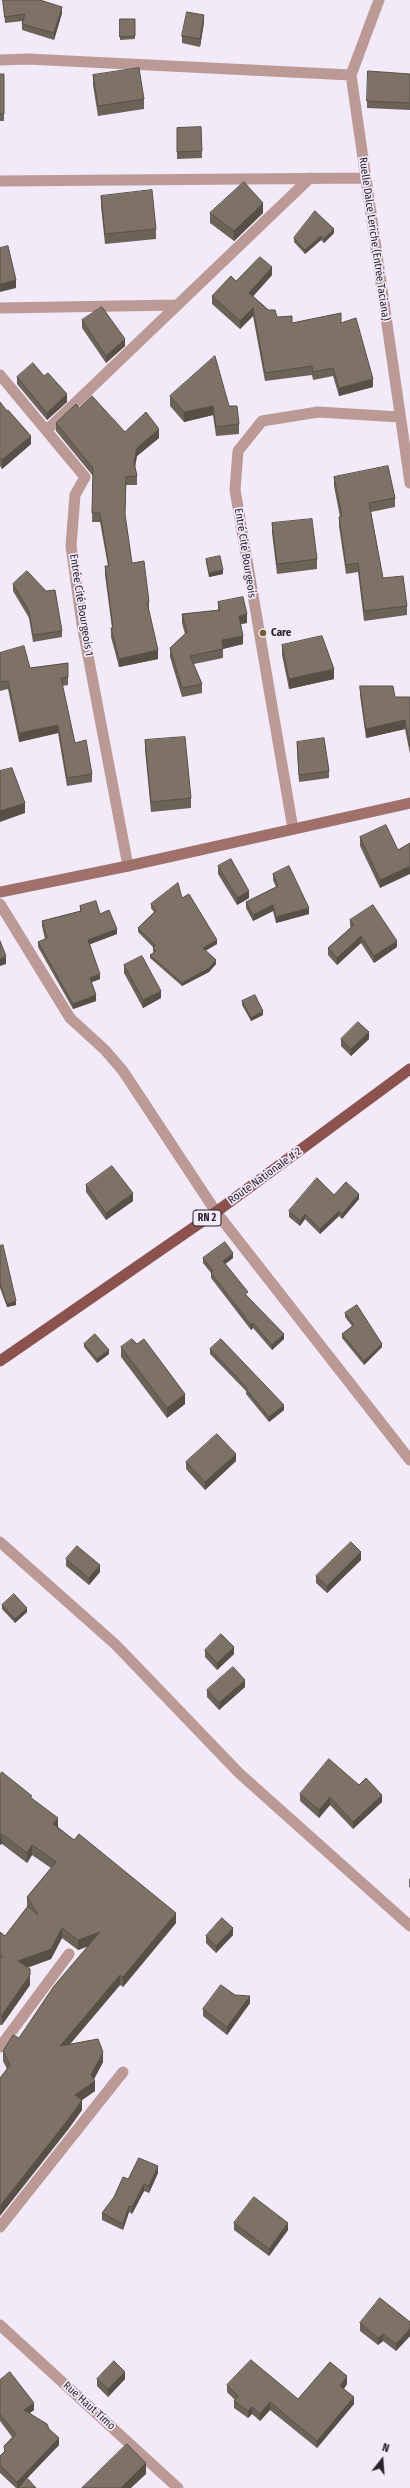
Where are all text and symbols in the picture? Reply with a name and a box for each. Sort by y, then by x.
street label: Ruelle Dalce Leriche (Entrée Taciana) [356,156,392,322]
street label: Entré Cité Bourgeois [231,507,259,599]
street label: Entrée Cité Bourgeois 1 [66,553,96,657]
place label: Care [271,626,291,640]
marker: Care [258,628,268,638]
street label: Route Nationale # 2 [226,1145,304,1207]
road number: RN 2 [193,1210,221,1226]
street label: Rue Haut Timo [60,2379,118,2433]
north arrow [362,2440,402,2480]
text: N [381,2441,391,2455]

